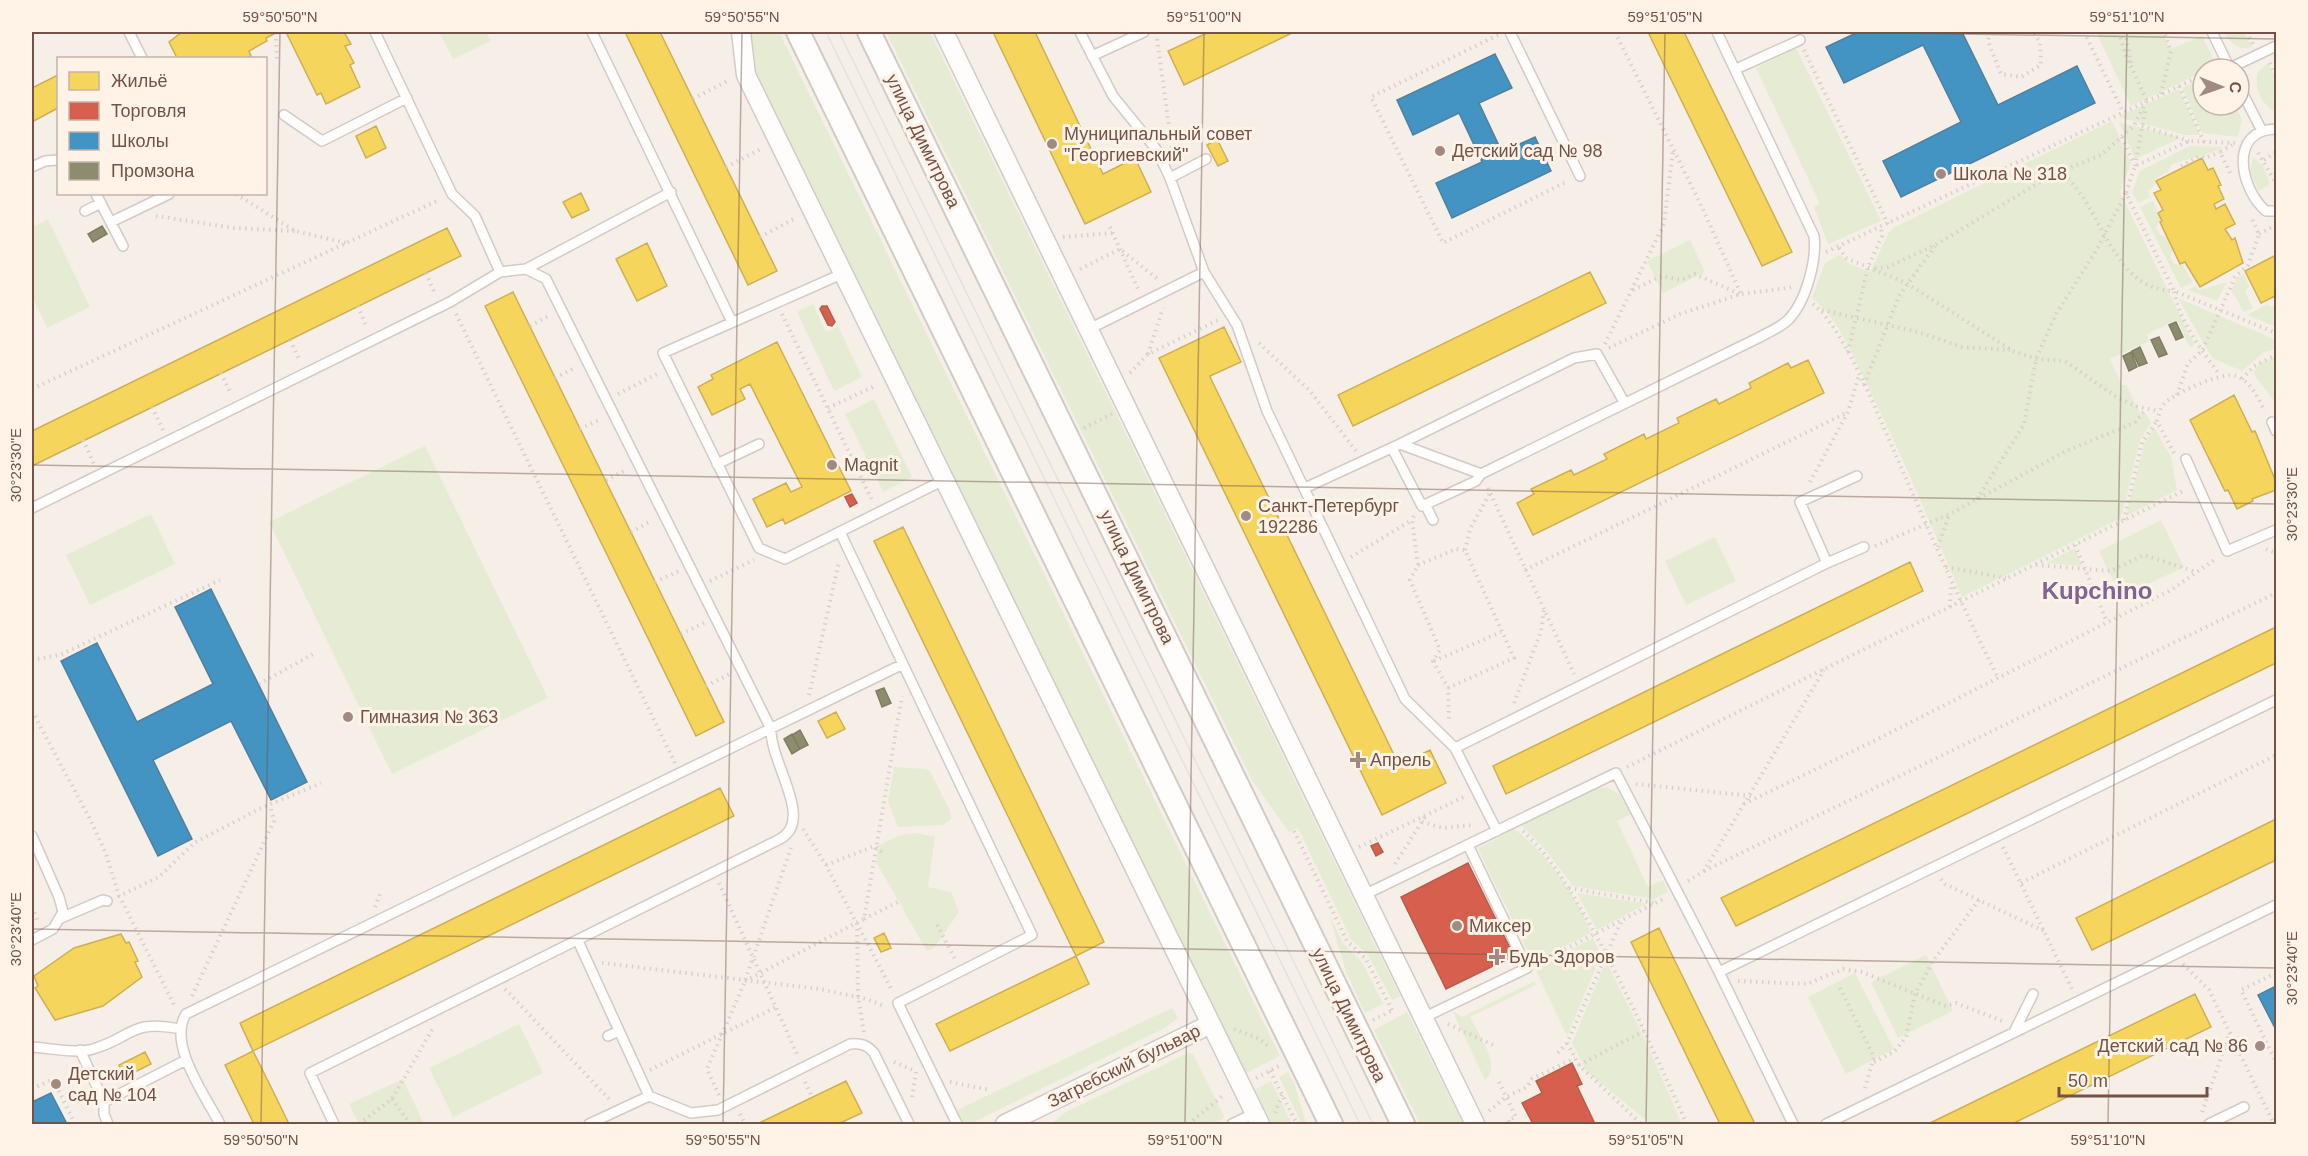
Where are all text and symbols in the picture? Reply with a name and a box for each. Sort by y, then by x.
text: 59°50'50"N [242,8,318,25]
text: 59°50'55"N [704,8,780,25]
text: 59°51'00"N [1166,8,1242,25]
text: 59°51'05"N [1627,8,1703,25]
text: 59°51'10"N [2089,8,2165,25]
legend [57,57,267,195]
north arrow [2191,57,2251,117]
text: Жильё [111,71,168,91]
street label: улица Димитрова [882,71,965,212]
text: С [2227,81,2244,94]
text: Торговля [111,101,186,121]
place label: Муниципальный совет "Георгиевский" [1064,124,1252,165]
text: Школы [111,131,169,151]
marker: Муниципальный совет "Георгиевский" [1045,137,1059,151]
place label: Детский сад № 98 [1452,141,1602,161]
marker: Детский сад № 98 [1433,144,1447,158]
text: Промзона [111,161,195,181]
place label: Школа № 318 [1953,164,2067,184]
marker: Школа № 318 [1934,167,1948,181]
text: 30°23'30"E [7,428,24,502]
place label: Magnit [844,455,898,475]
marker: Magnit [825,458,839,472]
text: 30°23'30"E [2283,467,2300,541]
place label: Санкт-Петербург 192286 [1258,496,1400,537]
street label: улица Димитрова [1096,507,1179,648]
marker: Санкт-Петербург 192286 [1239,509,1253,523]
district label: Kupchino [2042,577,2152,604]
place label: Гимназия № 363 [360,707,498,727]
marker: Гимназия № 363 [341,710,355,724]
place label: Апрель [1370,750,1431,770]
marker: Апрель [1351,753,1365,767]
text: 30°23'40"E [7,892,24,966]
place label: Миксер [1469,916,1531,936]
marker: Миксер [1450,919,1464,933]
text: 30°23'40"E [2283,931,2300,1005]
street label: улица Димитрова [1308,945,1391,1086]
place label: Будь Здоров [1509,947,1615,967]
marker: Будь Здоров [1490,950,1504,964]
street label: Загребский бульвар [1044,1020,1204,1112]
place label: Детский сад № 86 [2098,1036,2248,1056]
marker: Детский сад № 86 [2253,1039,2267,1053]
scale bar [2059,1060,2208,1098]
place label: Детский сад № 104 [68,1064,157,1105]
text: 50 m [2068,1071,2108,1091]
marker: Детский сад № 104 [49,1077,63,1091]
text: 59°50'50"N [223,1131,299,1148]
text: 59°50'55"N [685,1131,761,1148]
text: 59°51'00"N [1147,1131,1223,1148]
text: 59°51'05"N [1608,1131,1684,1148]
text: 59°51'10"N [2070,1131,2146,1148]

